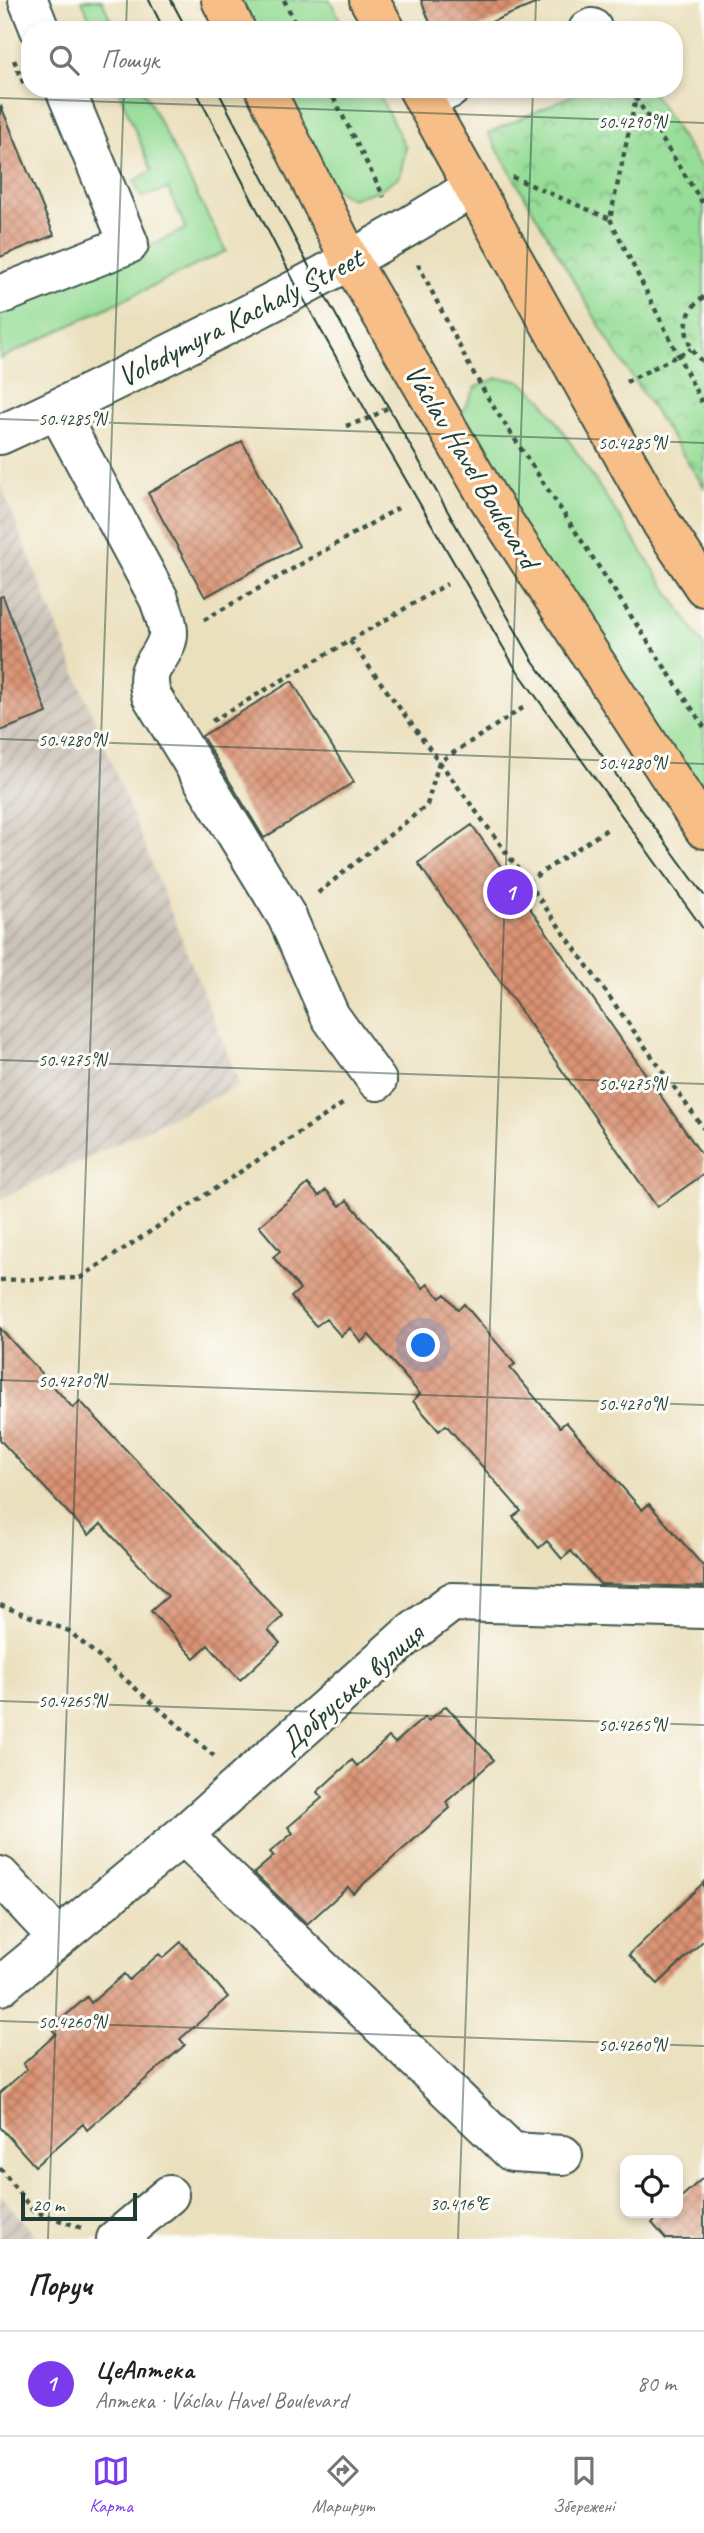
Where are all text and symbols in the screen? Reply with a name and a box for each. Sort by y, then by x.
search box [21,21,683,98]
icon: search [45,41,83,79]
text: Пошук [101,43,159,76]
text: 50.4290°N [598,111,669,133]
street label: Volodymyra Kachaly Street [111,237,372,395]
street label: Václav Havel Boulevard [396,357,550,579]
text: 50.4285°N [38,408,109,430]
text: 50.4285°N [598,432,669,454]
text: 50.4280°N [38,729,109,751]
text: 50.4280°N [598,752,669,774]
pin: 1 [487,866,533,918]
text: 50.4275°N [38,1049,109,1071]
text: 50.4275°N [598,1073,669,1095]
your location [406,1328,440,1362]
text: 50.4270°N [38,1370,109,1392]
text: 50.4270°N [598,1393,669,1415]
street label: Добруська вулиця [271,1613,433,1761]
text: 50.4265°N [38,1690,109,1712]
text: 50.4265°N [598,1714,669,1736]
text: 50.4260°N [38,2011,109,2033]
text: 50.4260°N [598,2034,669,2056]
map controls [620,2155,683,2218]
button: locate [620,2155,683,2218]
scale bar [21,2190,136,2222]
text: 20 m [32,2193,64,2217]
text: 30.416°E [430,2193,491,2215]
text: Поруч [28,2266,92,2304]
text: ЦеАптека [95,2353,194,2386]
text: 1 [46,2369,56,2398]
text: 80 m [637,2369,676,2398]
text: Аптека · Václav Havel Boulevard [95,2386,348,2415]
tab: Карта [89,2452,133,2518]
tab: Маршрут [311,2452,374,2518]
tab: Збережені [553,2452,615,2518]

